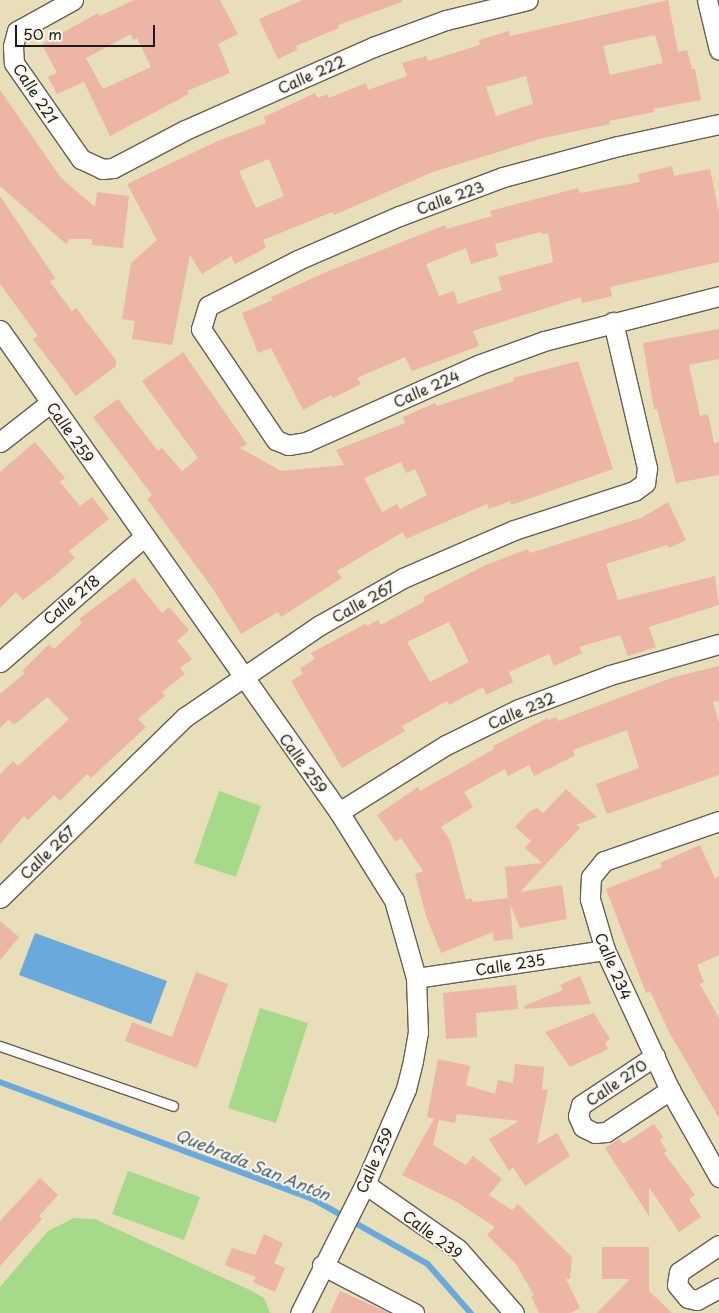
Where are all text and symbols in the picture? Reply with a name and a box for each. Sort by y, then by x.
scale bar [18,15,158,47]
text: 50 m [23,22,62,45]
street label: Calle 222 [274,51,348,97]
street label: Calle 221 [10,59,62,127]
street label: Calle 223 [413,176,487,218]
street label: Calle 224 [390,365,462,411]
street label: Calle 259 [43,398,99,466]
street label: Calle 218 [39,570,103,628]
street label: Calle 267 [328,576,398,626]
street label: Calle 232 [484,688,558,732]
street label: Calle 259 [276,729,332,797]
street label: Calle 267 [16,821,78,883]
street label: Calle 234 [592,930,636,1002]
street label: Calle 235 [474,950,546,978]
street label: Calle 270 [582,1055,650,1109]
water label: Quebrada San Antón [173,1124,333,1204]
street label: Calle 259 [351,1124,397,1196]
street label: Calle 239 [400,1206,466,1262]

